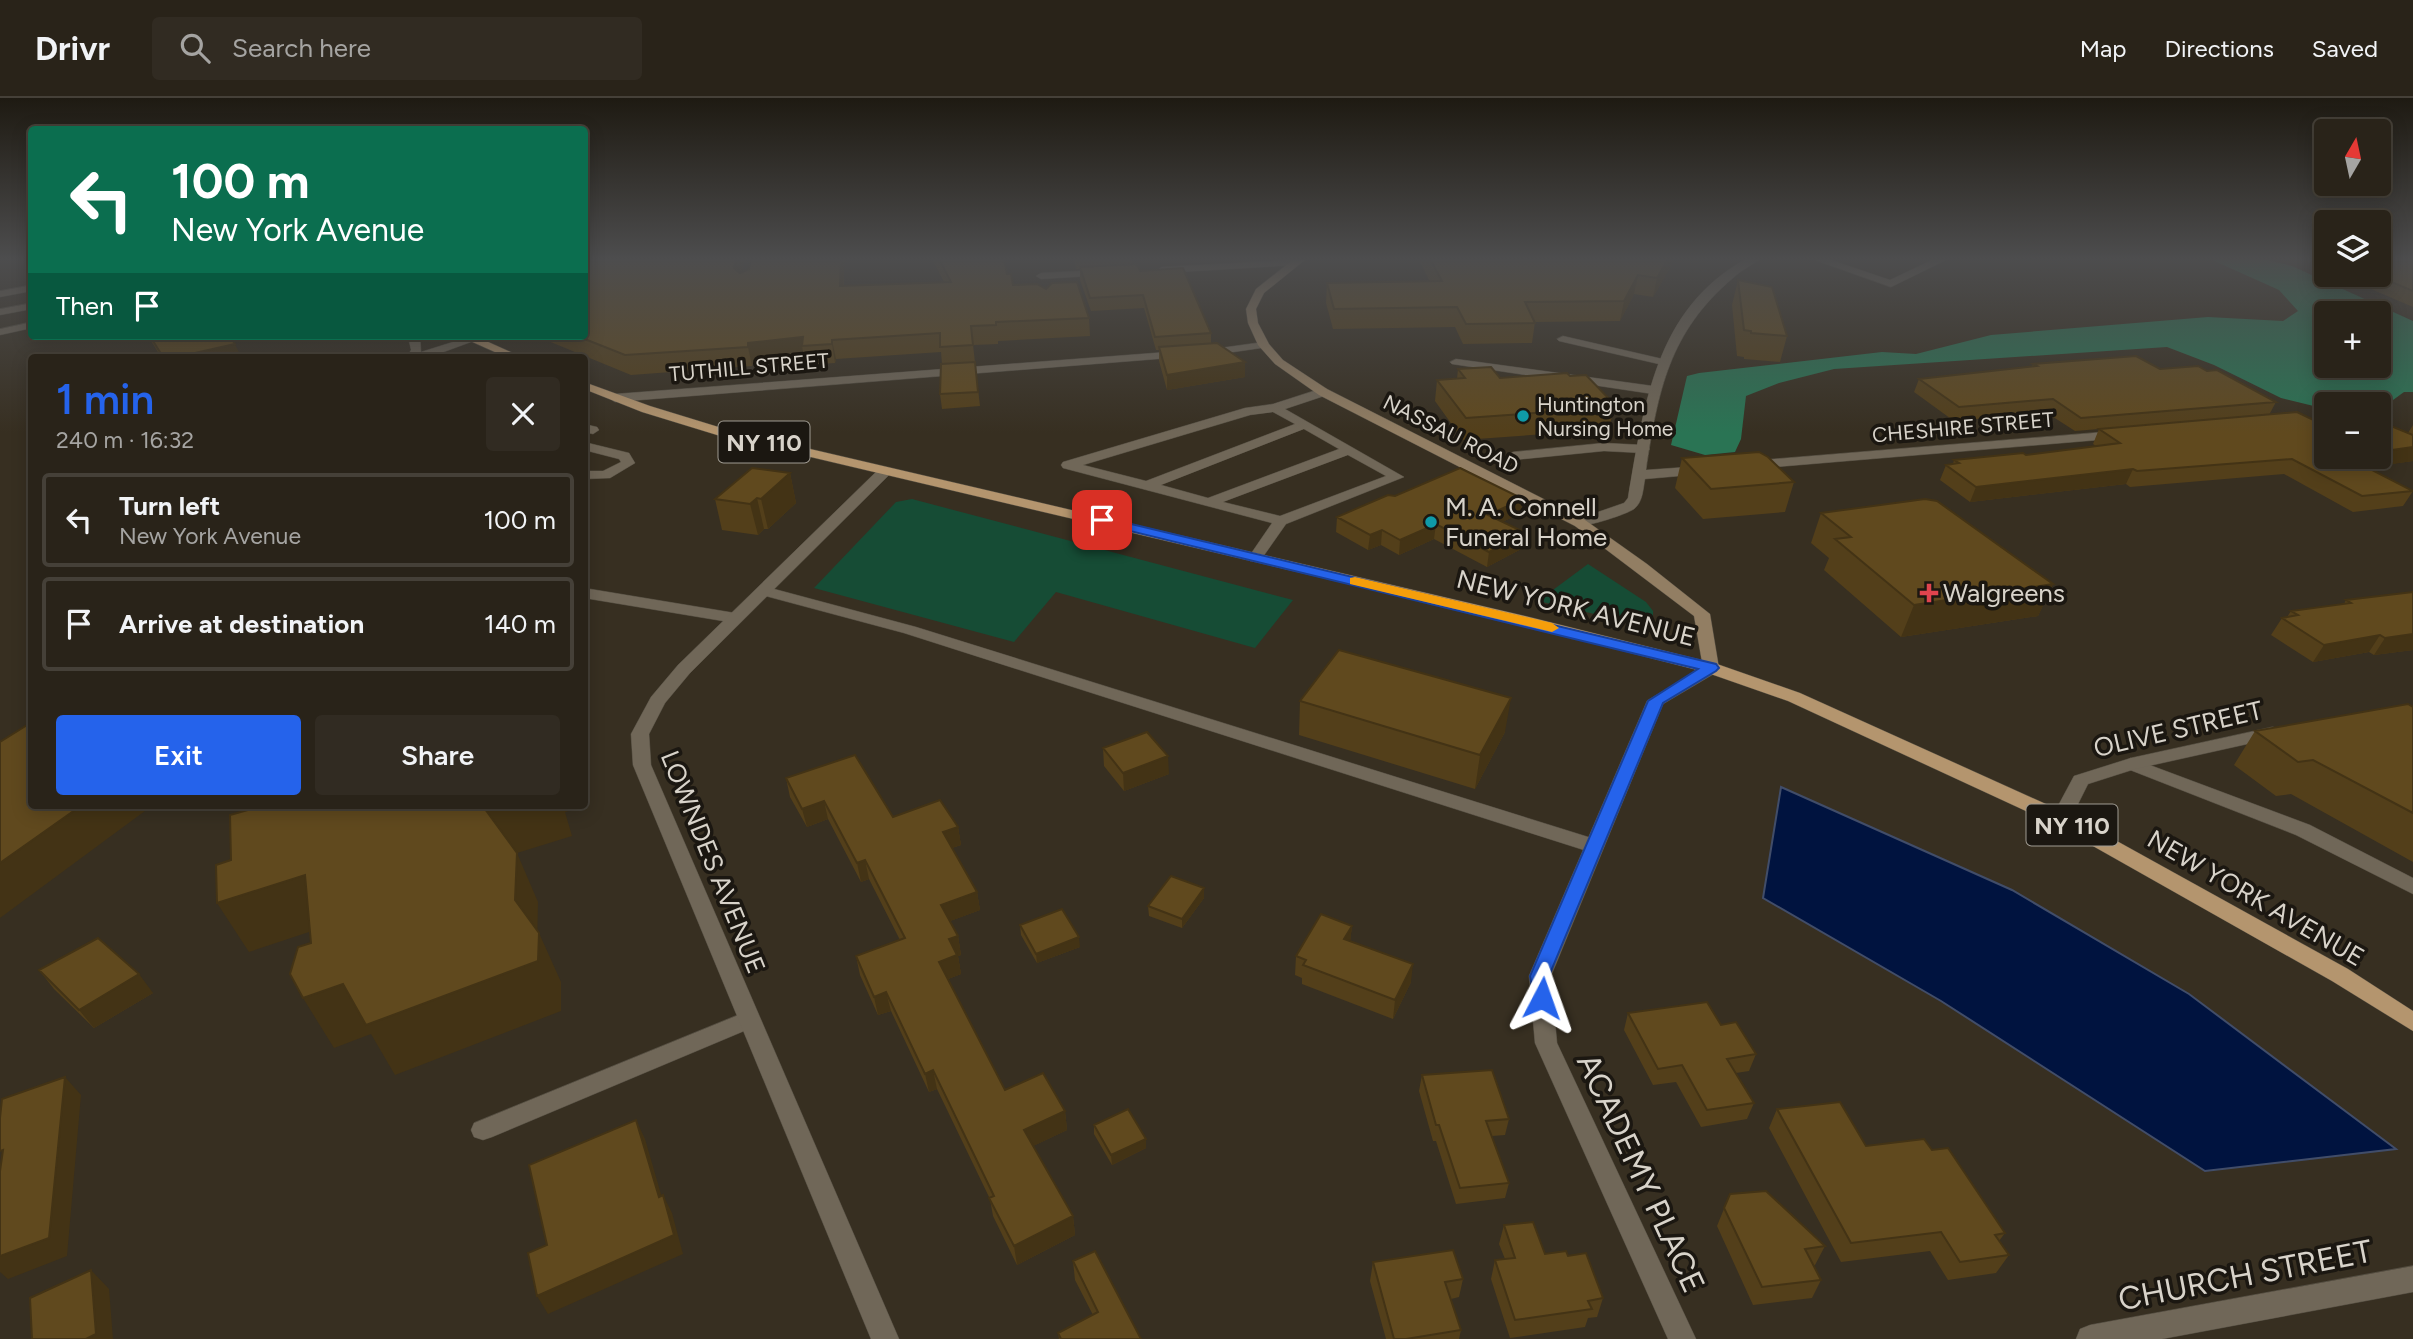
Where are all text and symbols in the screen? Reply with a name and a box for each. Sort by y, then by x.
search box [152,17,642,80]
text: Drivr [35,29,110,68]
icon: search [176,29,214,67]
text: Search here [232,32,371,64]
text: Map [2080,34,2126,63]
text: Directions [2164,34,2274,63]
text: Saved [2312,34,2378,63]
north arrow [2314,119,2390,196]
map controls [2314,119,2391,469]
text: 100 m [171,151,310,210]
icon: left [56,154,147,245]
button: layers [2314,210,2391,287]
text: New York Avenue [171,211,424,249]
icon: arrive [128,287,166,325]
text: Then [56,290,114,322]
button: + [2314,301,2391,378]
street label: TUTHILL STREET [668,348,830,386]
text: 1 min [56,374,154,425]
button: close [486,377,560,451]
street label: NASSAU ROAD [1379,389,1523,479]
place label: Huntington Nursing Home [1537,392,1673,441]
button: − [2314,392,2391,469]
street label: CHESHIRE STREET [1871,407,2055,447]
marker: Huntington Nursing Home [1515,408,1531,424]
road number: NY 110 [718,422,810,463]
text: 240 m · 16:32 [56,426,194,454]
text: Turn left [119,490,220,522]
pin [1072,490,1132,550]
place label: M. A. Connell Funeral Home [1445,491,1607,553]
icon: left [60,501,98,539]
icon: arrive [1083,501,1121,539]
text: 100 m [483,504,556,536]
marker: M. A. Connell Funeral Home [1423,514,1439,530]
text: New York Avenue [119,522,301,550]
street label: NEW YORK AVENUE [1453,563,1699,653]
place label: Walgreens [1943,577,2065,609]
marker: Walgreens [1921,585,1937,601]
icon: arrive [60,605,98,643]
text: Arrive at destination [119,608,364,640]
text: 140 m [484,608,556,640]
street label: OLIVE STREET [2090,694,2266,764]
button: Exit [56,715,301,795]
button: Share [315,715,560,795]
street label: LOWNDES AVENUE [654,746,772,978]
road number: NY 110 [2026,804,2118,846]
street label: NEW YORK AVENUE [2142,823,2370,973]
position arrow [1505,961,1579,1035]
street label: ACADEMY PLACE [1569,1048,1713,1298]
street label: CHURCH STREET [2115,1232,2375,1318]

